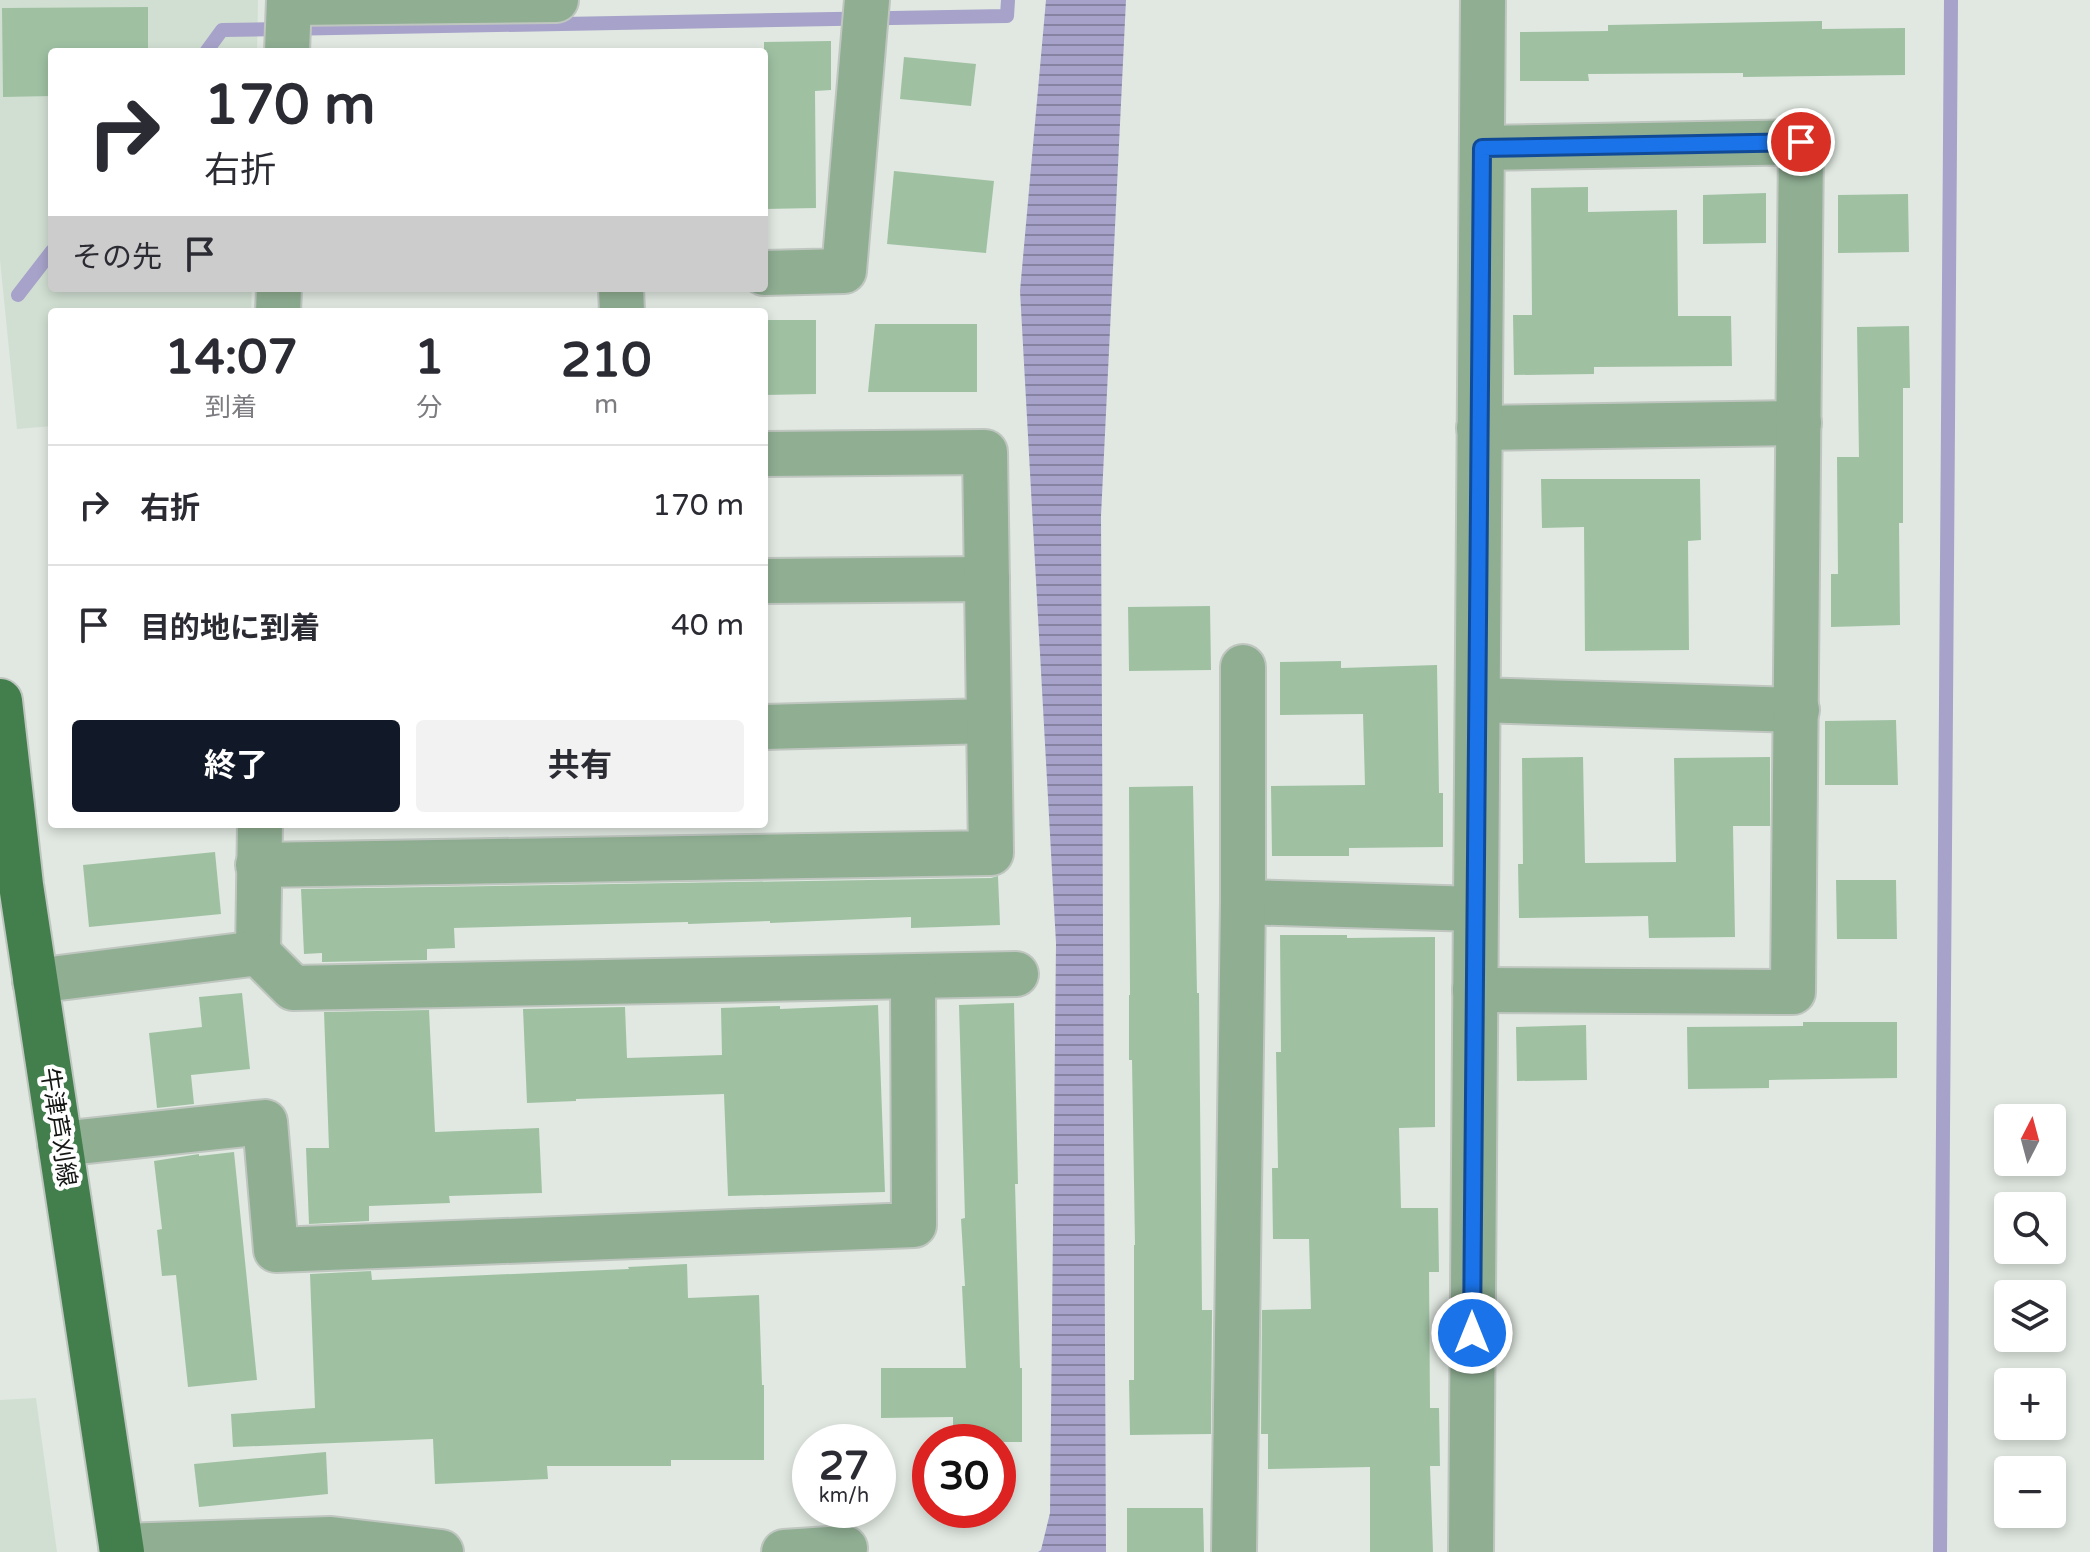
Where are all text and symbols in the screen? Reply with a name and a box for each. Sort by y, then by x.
text: 170 m [204,72,375,139]
icon: right [72,80,176,184]
pin [1767,108,1835,176]
icon: arrive [1779,120,1823,164]
text: 右折 [204,149,276,192]
icon: arrive [178,232,222,276]
text: その先 [72,239,162,276]
text: 14:07 [165,329,298,387]
text: 1 [414,329,444,387]
text: 210 [561,332,651,390]
text: m [594,389,618,420]
text: 到着 [205,392,257,423]
text: 分 [416,392,442,423]
icon: right [72,483,116,527]
text: 170 m [652,487,744,524]
text: 右折 [140,490,200,527]
icon: arrive [72,603,116,647]
text: 40 m [671,607,744,644]
text: 目的地に到着 [140,610,320,647]
button: 終了 [72,720,400,812]
button: 共有 [416,720,744,812]
street label: 牛津芦刈線 [34,1065,82,1189]
north arrow [1994,1104,2066,1176]
map controls [1994,1104,2066,1528]
button: search [1994,1192,2066,1264]
button: layers [1994,1280,2066,1352]
position arrow [1430,1291,1514,1375]
button: + [1994,1368,2066,1440]
speed limit sign: 30 [912,1424,1016,1528]
text: 27 [819,1442,869,1490]
button: − [1994,1456,2066,1528]
text: km/h [819,1484,869,1508]

